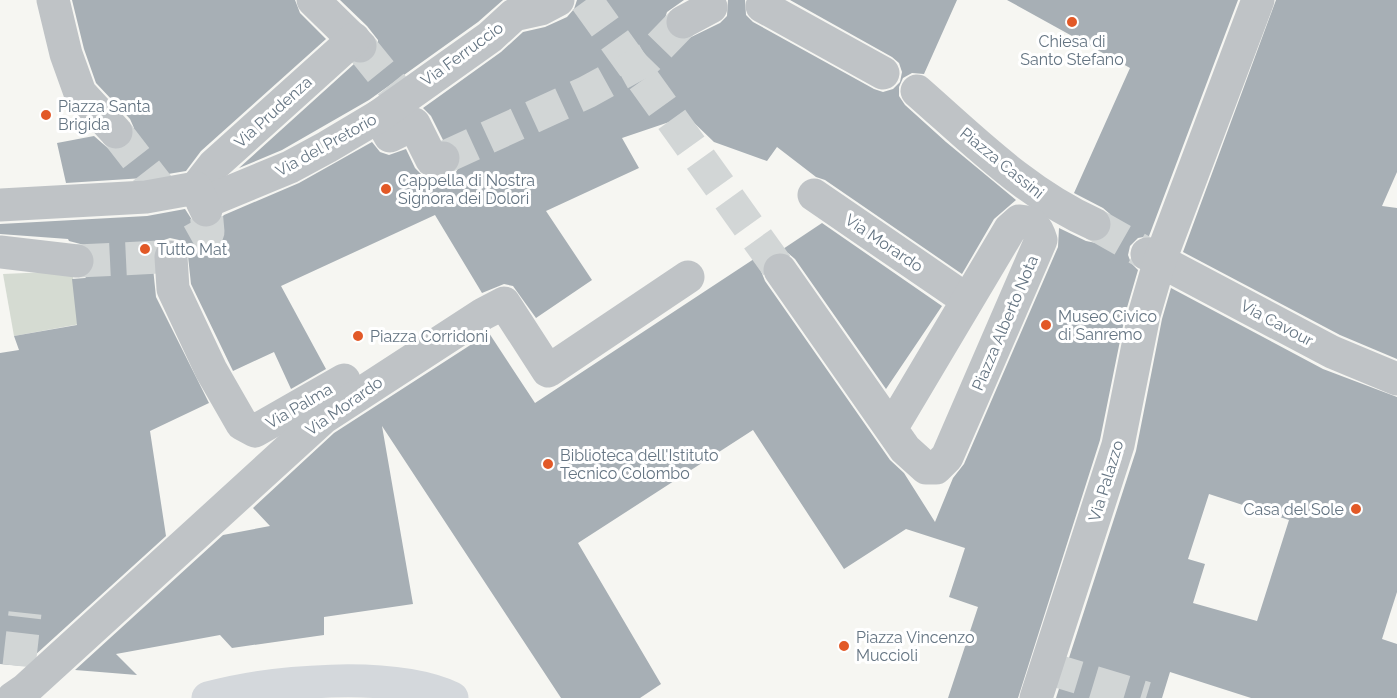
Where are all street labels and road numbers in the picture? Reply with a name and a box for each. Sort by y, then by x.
street label: Via Ferruccio [417,18,507,90]
street label: Via Prudenza [230,72,316,152]
street label: Via del Pretorio [272,109,380,181]
street label: Piazza Cassini [956,123,1048,203]
street label: Via Morardo [841,210,927,276]
street label: Piazza Alberto Nota [968,253,1042,393]
street label: Via Cavour [1237,296,1317,350]
street label: Via Morardo [302,372,386,440]
street label: Via Palma [262,379,336,433]
street label: Via Palazzo [1085,438,1127,524]

